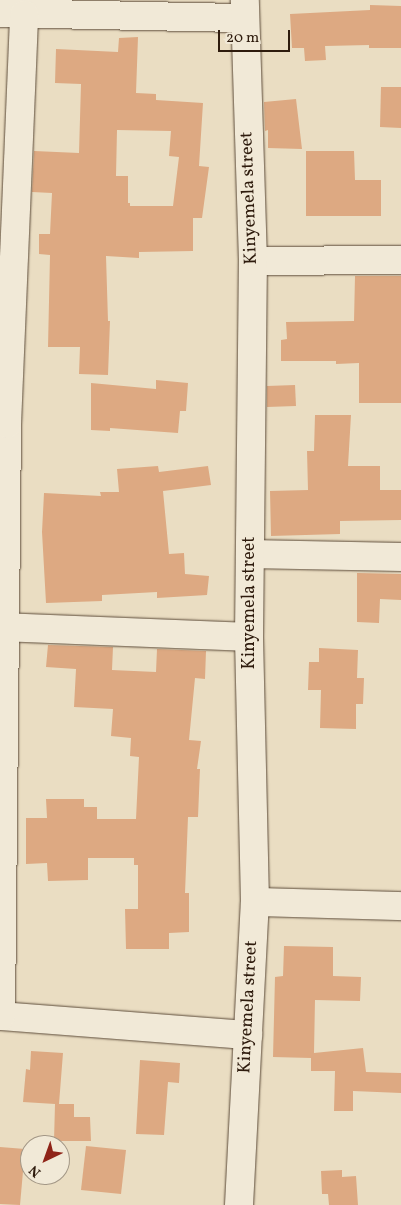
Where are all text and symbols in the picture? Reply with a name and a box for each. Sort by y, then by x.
scale bar [221,20,294,52]
text: 20 m [226,28,259,49]
street label: Kinyemela street [237,131,263,265]
street label: Kinyemela street [239,536,261,670]
street label: Kinyemela street [235,940,263,1074]
north arrow [20,1135,70,1185]
text: N [25,1160,45,1181]

